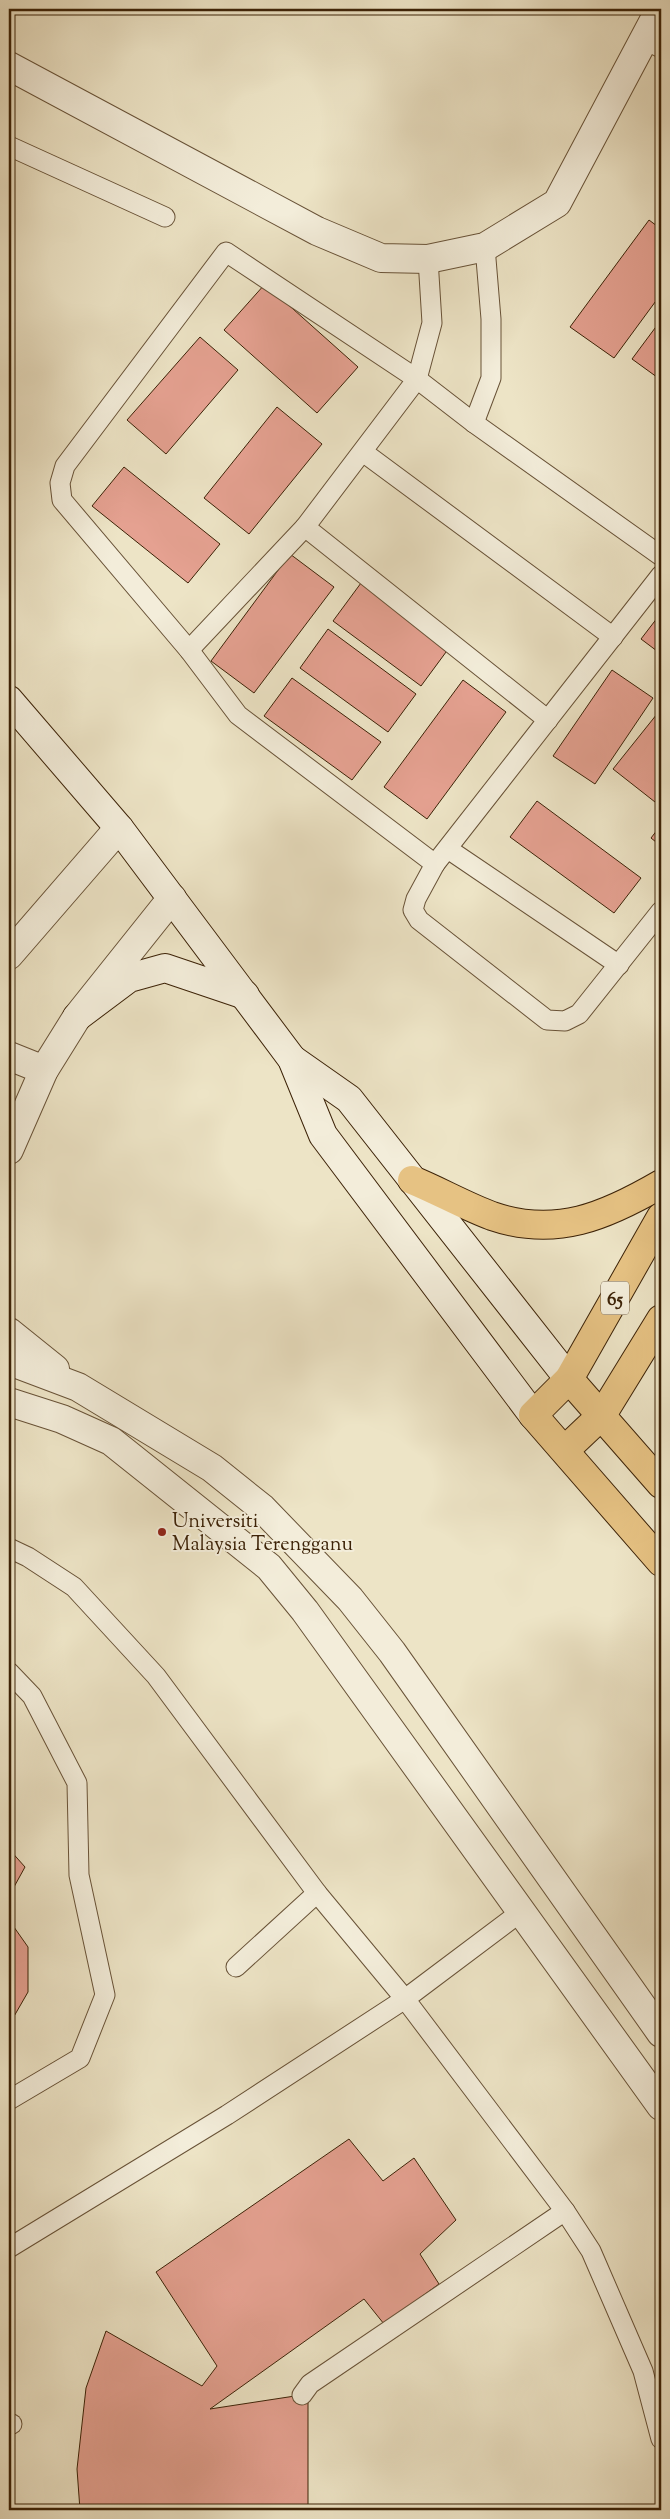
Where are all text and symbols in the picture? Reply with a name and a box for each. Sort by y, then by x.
road number: 65 [601,1282,629,1315]
place label: Universiti Malaysia Terengganu [172,1508,353,1560]
marker: Universiti Malaysia Terengganu [156,1526,168,1538]

